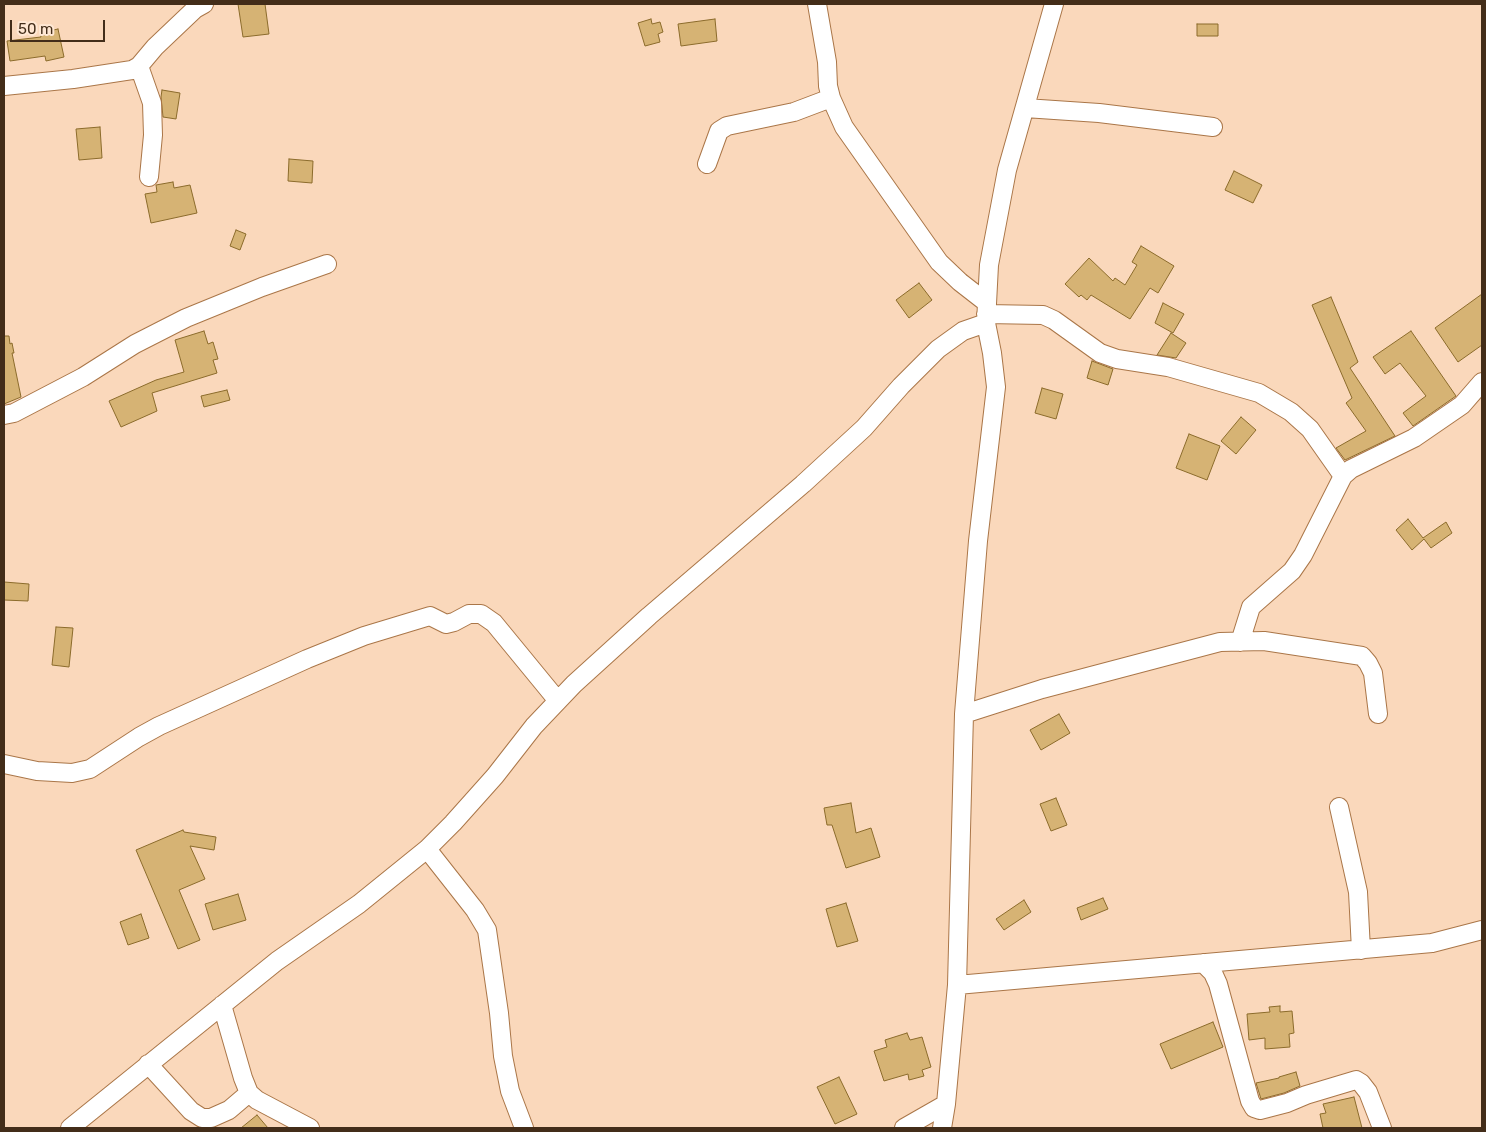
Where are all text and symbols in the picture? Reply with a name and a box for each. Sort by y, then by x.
scale bar [12,10,108,42]
text: 50 m [18,20,53,38]

